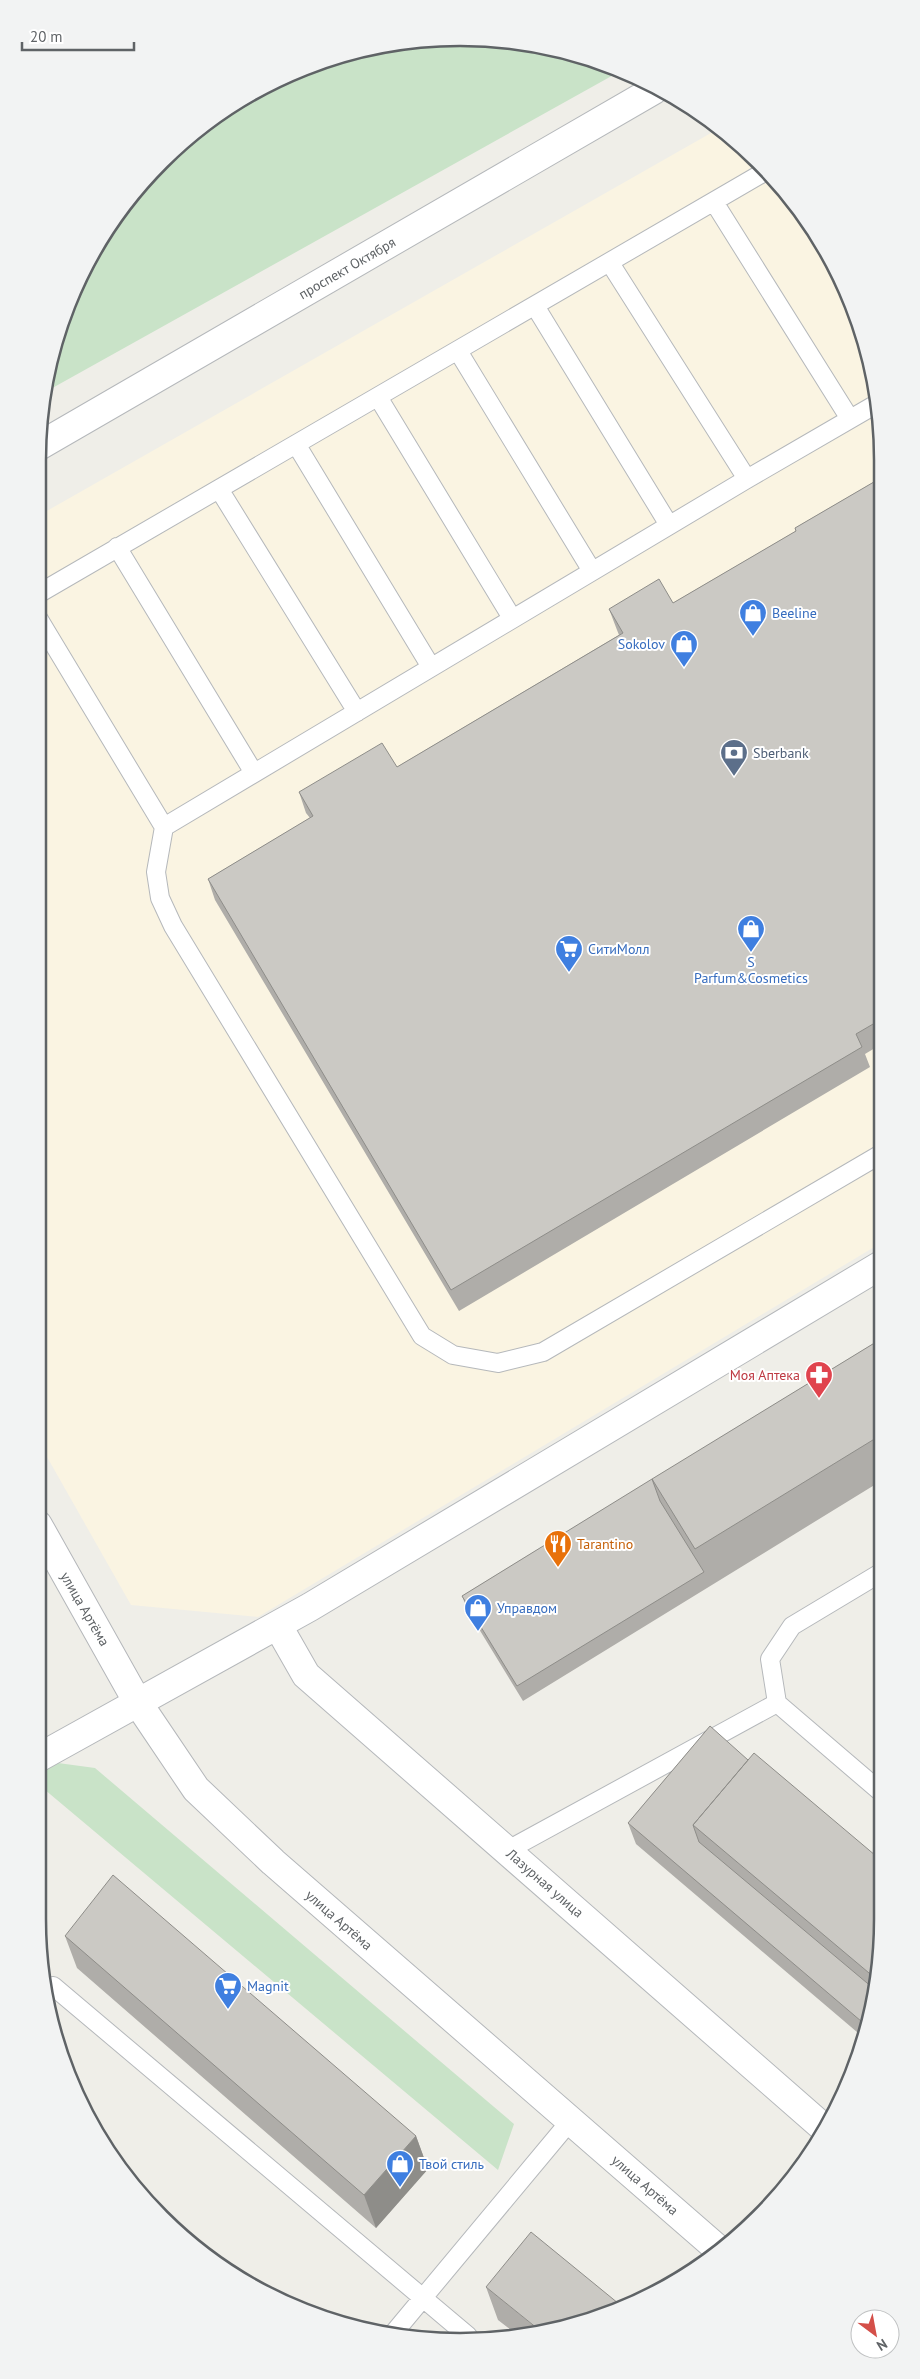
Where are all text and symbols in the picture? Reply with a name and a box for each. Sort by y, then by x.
scale bar [22,20,135,52]
text: 20 m [30,27,63,46]
street label: проспект Октября [295,233,399,303]
shop icon: Beeline [738,598,768,637]
place label: Beeline [772,604,817,622]
shop icon: Sokolov [669,629,699,668]
place label: Sokolov [618,635,665,653]
bank icon: Sberbank [719,738,749,777]
place label: Sberbank [753,744,809,762]
shop icon: S Parfum&Cosmetics [736,914,766,953]
supermarket icon: СитиМолл [554,934,584,973]
place label: СитиМолл [588,940,649,958]
place label: S Parfum&Cosmetics [694,953,808,987]
pharmacy icon: Моя Аптека [804,1360,834,1399]
place label: Моя Аптека [730,1366,800,1384]
restaurant icon: Tarantino [543,1529,573,1568]
place label: Tarantino [577,1535,633,1553]
street label: улица Артёма [56,1569,114,1649]
shop icon: Управдом [463,1593,493,1632]
place label: Управдом [497,1599,557,1617]
street label: Лазурная улица [502,1844,587,1921]
street label: улица Артёма [302,1886,376,1954]
supermarket icon: Magnit [213,1971,243,2010]
place label: Magnit [247,1977,289,1995]
shop icon: Твой стиль [385,2149,415,2188]
street label: улица Артёма [608,2151,682,2219]
place label: Твой стиль [419,2155,484,2173]
north arrow [850,2309,900,2359]
text: N [873,2335,891,2355]

